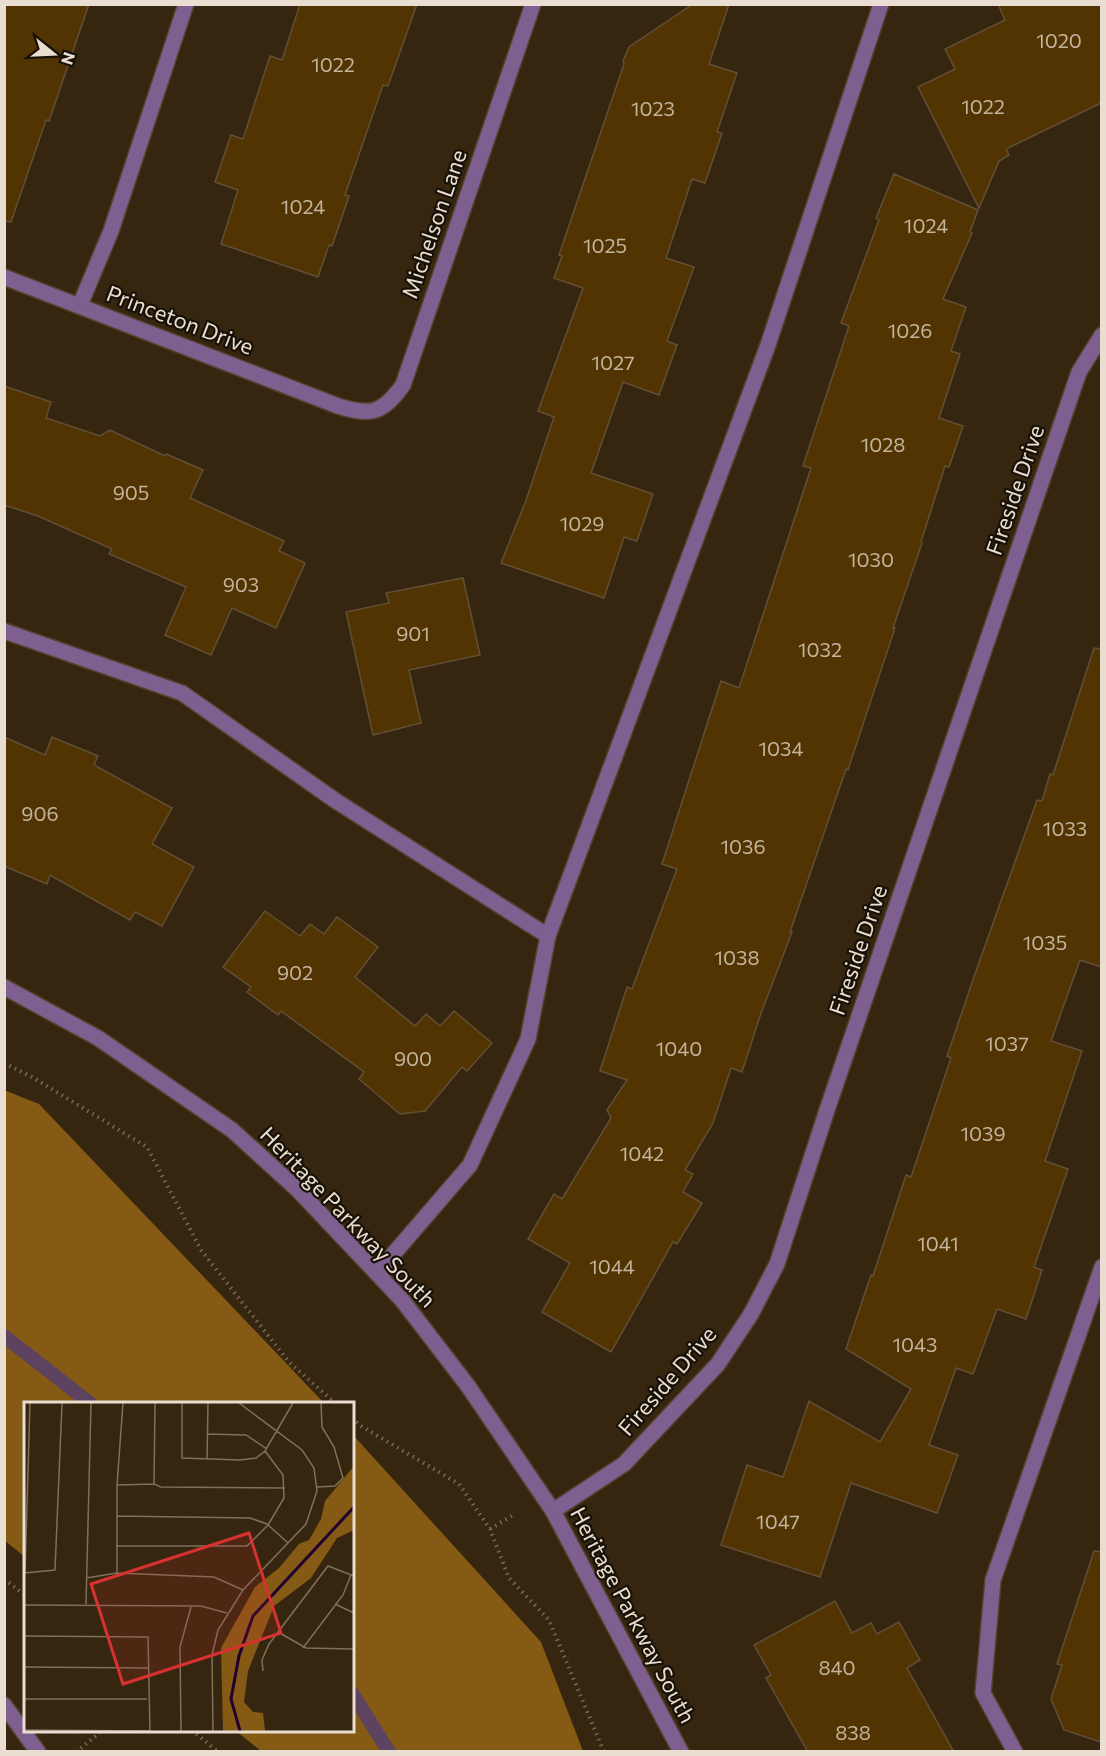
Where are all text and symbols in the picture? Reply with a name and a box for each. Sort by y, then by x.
north arrow [24,24,84,84]
house number: 1020 [1036,28,1082,52]
text: N [58,50,80,67]
house number: 1022 [311,52,355,76]
house number: 1022 [961,94,1005,118]
house number: 1023 [631,96,675,120]
street label: Michelson Lane [395,146,472,302]
house number: 1024 [281,194,325,218]
house number: 1024 [904,213,948,237]
house number: 1025 [583,233,627,257]
street label: Princeton Drive [103,279,257,360]
house number: 1026 [888,318,932,342]
house number: 1027 [591,350,635,374]
street label: Fireside Drive [980,421,1049,558]
house number: 1028 [861,432,905,456]
house number: 905 [113,480,149,504]
house number: 1029 [560,511,604,535]
house number: 1030 [848,547,894,571]
house number: 903 [223,572,259,596]
house number: 901 [396,621,430,645]
house number: 1032 [798,637,842,661]
house number: 1034 [759,736,803,760]
house number: 906 [21,801,59,825]
house number: 1033 [1043,816,1087,840]
house number: 1036 [720,834,766,858]
street label: Fireside Drive [823,881,892,1018]
house number: 1035 [1023,930,1067,954]
house number: 1038 [714,945,760,969]
house number: 902 [277,960,313,984]
house number: 1037 [985,1031,1029,1055]
house number: 1040 [656,1036,702,1060]
house number: 900 [394,1046,432,1070]
street label: Heritage Parkway South [255,1121,442,1313]
house number: 1039 [960,1121,1006,1145]
house number: 1042 [620,1141,664,1165]
house number: 1041 [917,1231,959,1255]
house number: 1044 [589,1254,635,1278]
street label: Fireside Drive [612,1321,721,1441]
house number: 1043 [892,1332,938,1356]
inset map [24,1402,354,1732]
street label: Heritage Parkway South [565,1502,702,1727]
house number: 1047 [756,1509,800,1533]
house number: 840 [818,1655,856,1679]
house number: 838 [835,1720,871,1744]

